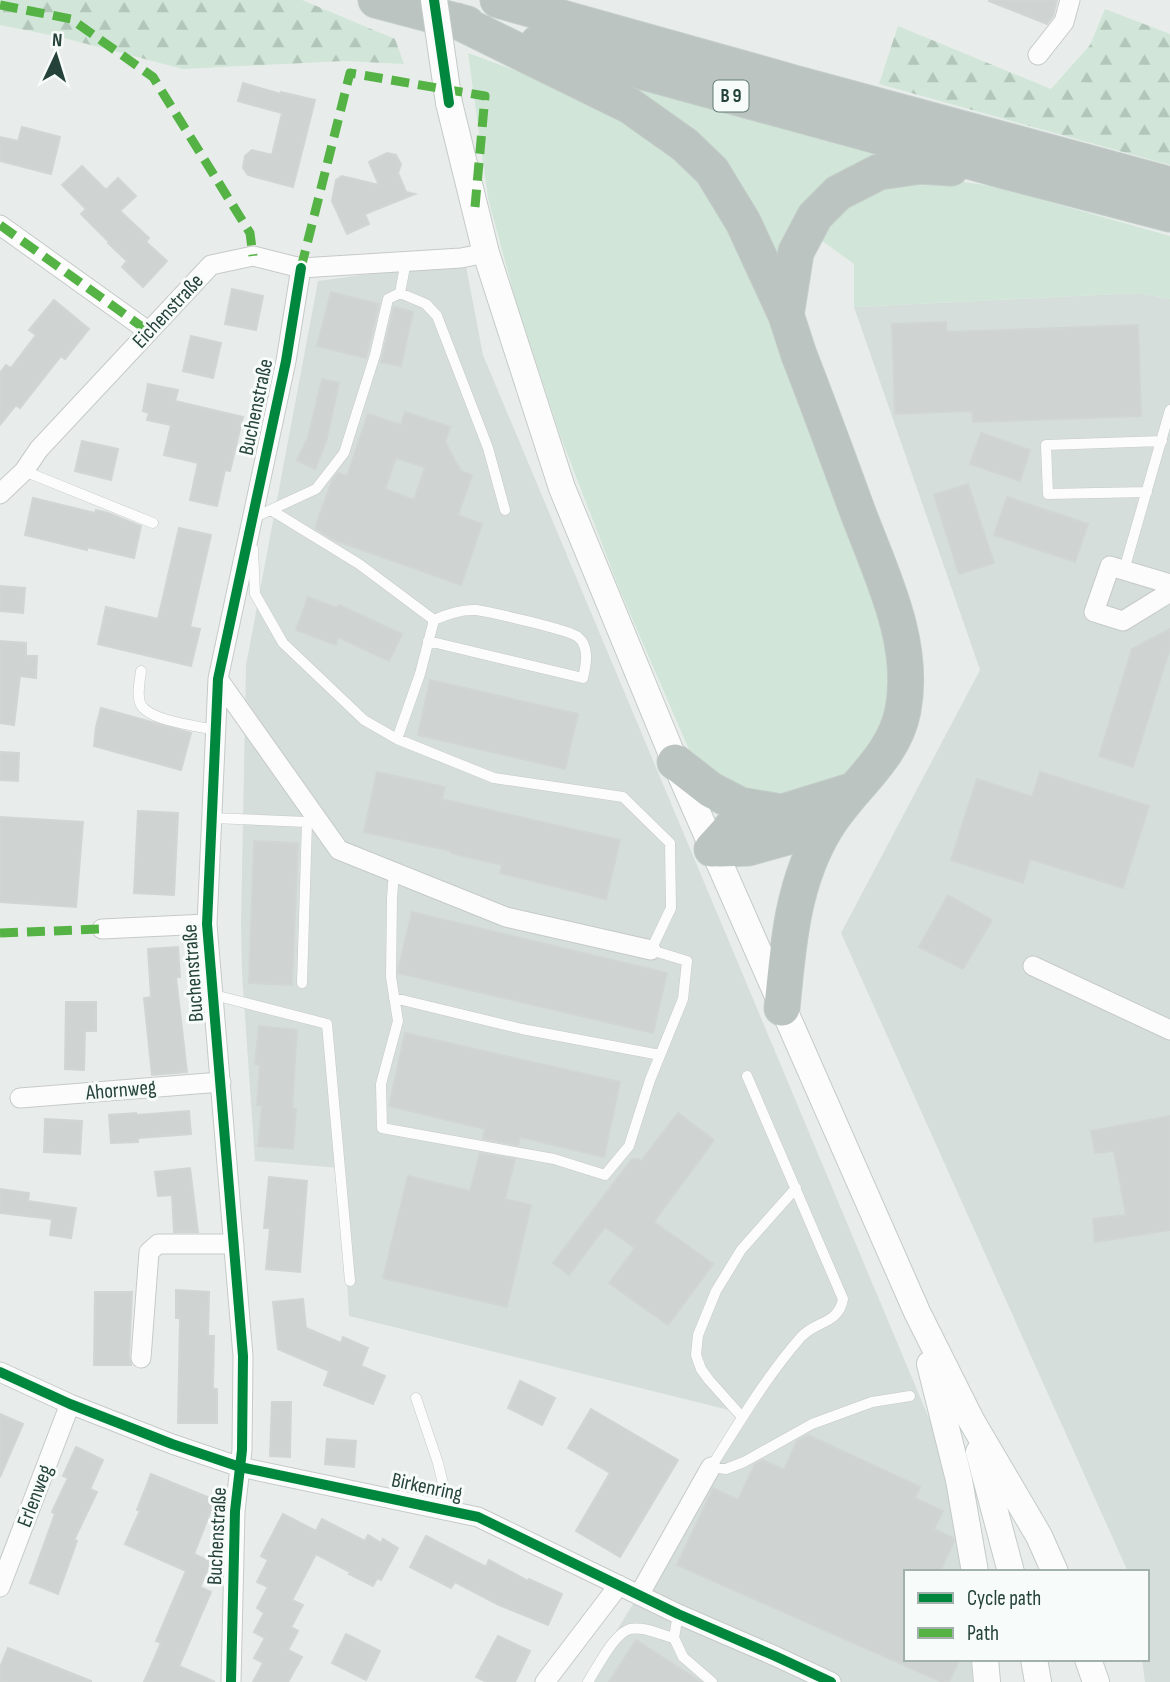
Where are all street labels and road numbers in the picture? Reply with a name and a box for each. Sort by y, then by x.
road number: B 9 [714,80,748,111]
street label: Eichenstraße [127,269,209,353]
street label: Buchenstraße [234,357,278,457]
street label: Buchenstraße [177,923,209,1023]
street label: Ahornweg [84,1074,157,1106]
street label: Erlenweg [12,1461,58,1531]
street label: Birkenring [389,1467,465,1507]
street label: Buchenstraße [202,1486,232,1586]

